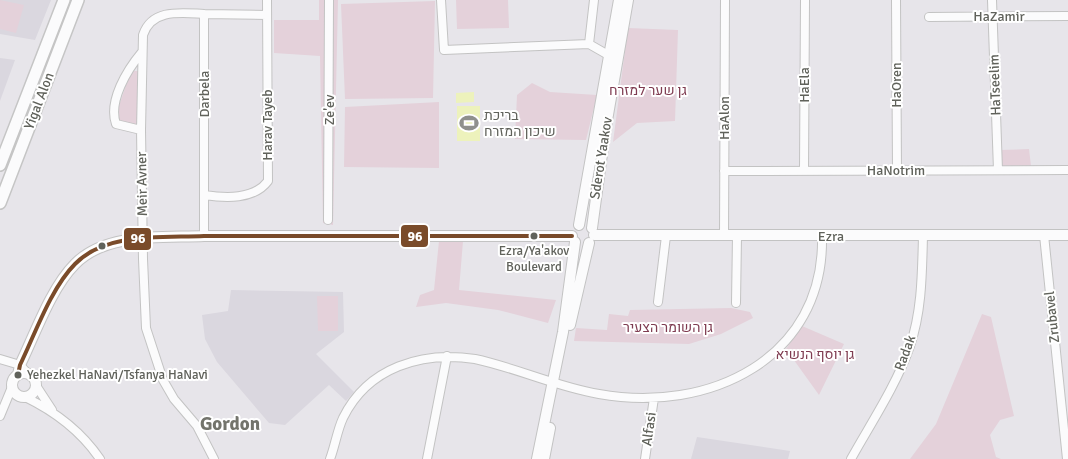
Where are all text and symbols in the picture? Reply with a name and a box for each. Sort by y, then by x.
street label: HaZamir [973,8,1026,25]
street label: HaTseelim [985,54,1005,116]
street label: HaOren [888,62,905,108]
street label: HaEla [796,67,813,103]
street label: Yigal Alon [20,70,58,132]
street label: Darbela [196,71,213,117]
park label: גן שער למזרח [609,82,687,99]
street label: Harav Tayeb [259,89,276,161]
street label: Ze'ev [321,94,338,125]
street label: HaAlon [716,96,733,140]
place label: בריכת שיכון המזרח [484,107,556,140]
sports icon: בריכת שיכון המזרח [458,112,480,134]
street label: Sderot Yaakov [586,115,616,200]
street label: Meir Avner [133,151,151,217]
street label: HaNotrim [867,162,925,179]
line badge: 96 [400,224,429,248]
line badge: 96 [123,227,152,251]
text: 96 [407,228,423,245]
street label: Ezra [818,228,844,245]
text: 96 [130,230,146,247]
marker: Ezra/Ya'akov Boulevard [529,231,539,241]
unlabelled marker [97,241,107,251]
place label: Ezra/Ya'akov Boulevard [499,243,569,275]
street label: Zrubavel [1041,290,1063,344]
park label: גן השומר הצעיר [623,319,713,336]
street label: Radak [891,333,919,373]
park label: גן יוסף הנשיא [776,346,854,363]
place label: Yehezkel HaNavi/Tsfanya HaNavi [27,367,208,383]
marker: Yehezkel HaNavi/Tsfanya HaNavi [13,370,23,380]
street label: Alfasi [638,411,660,447]
district label: Gordon [200,412,260,436]

